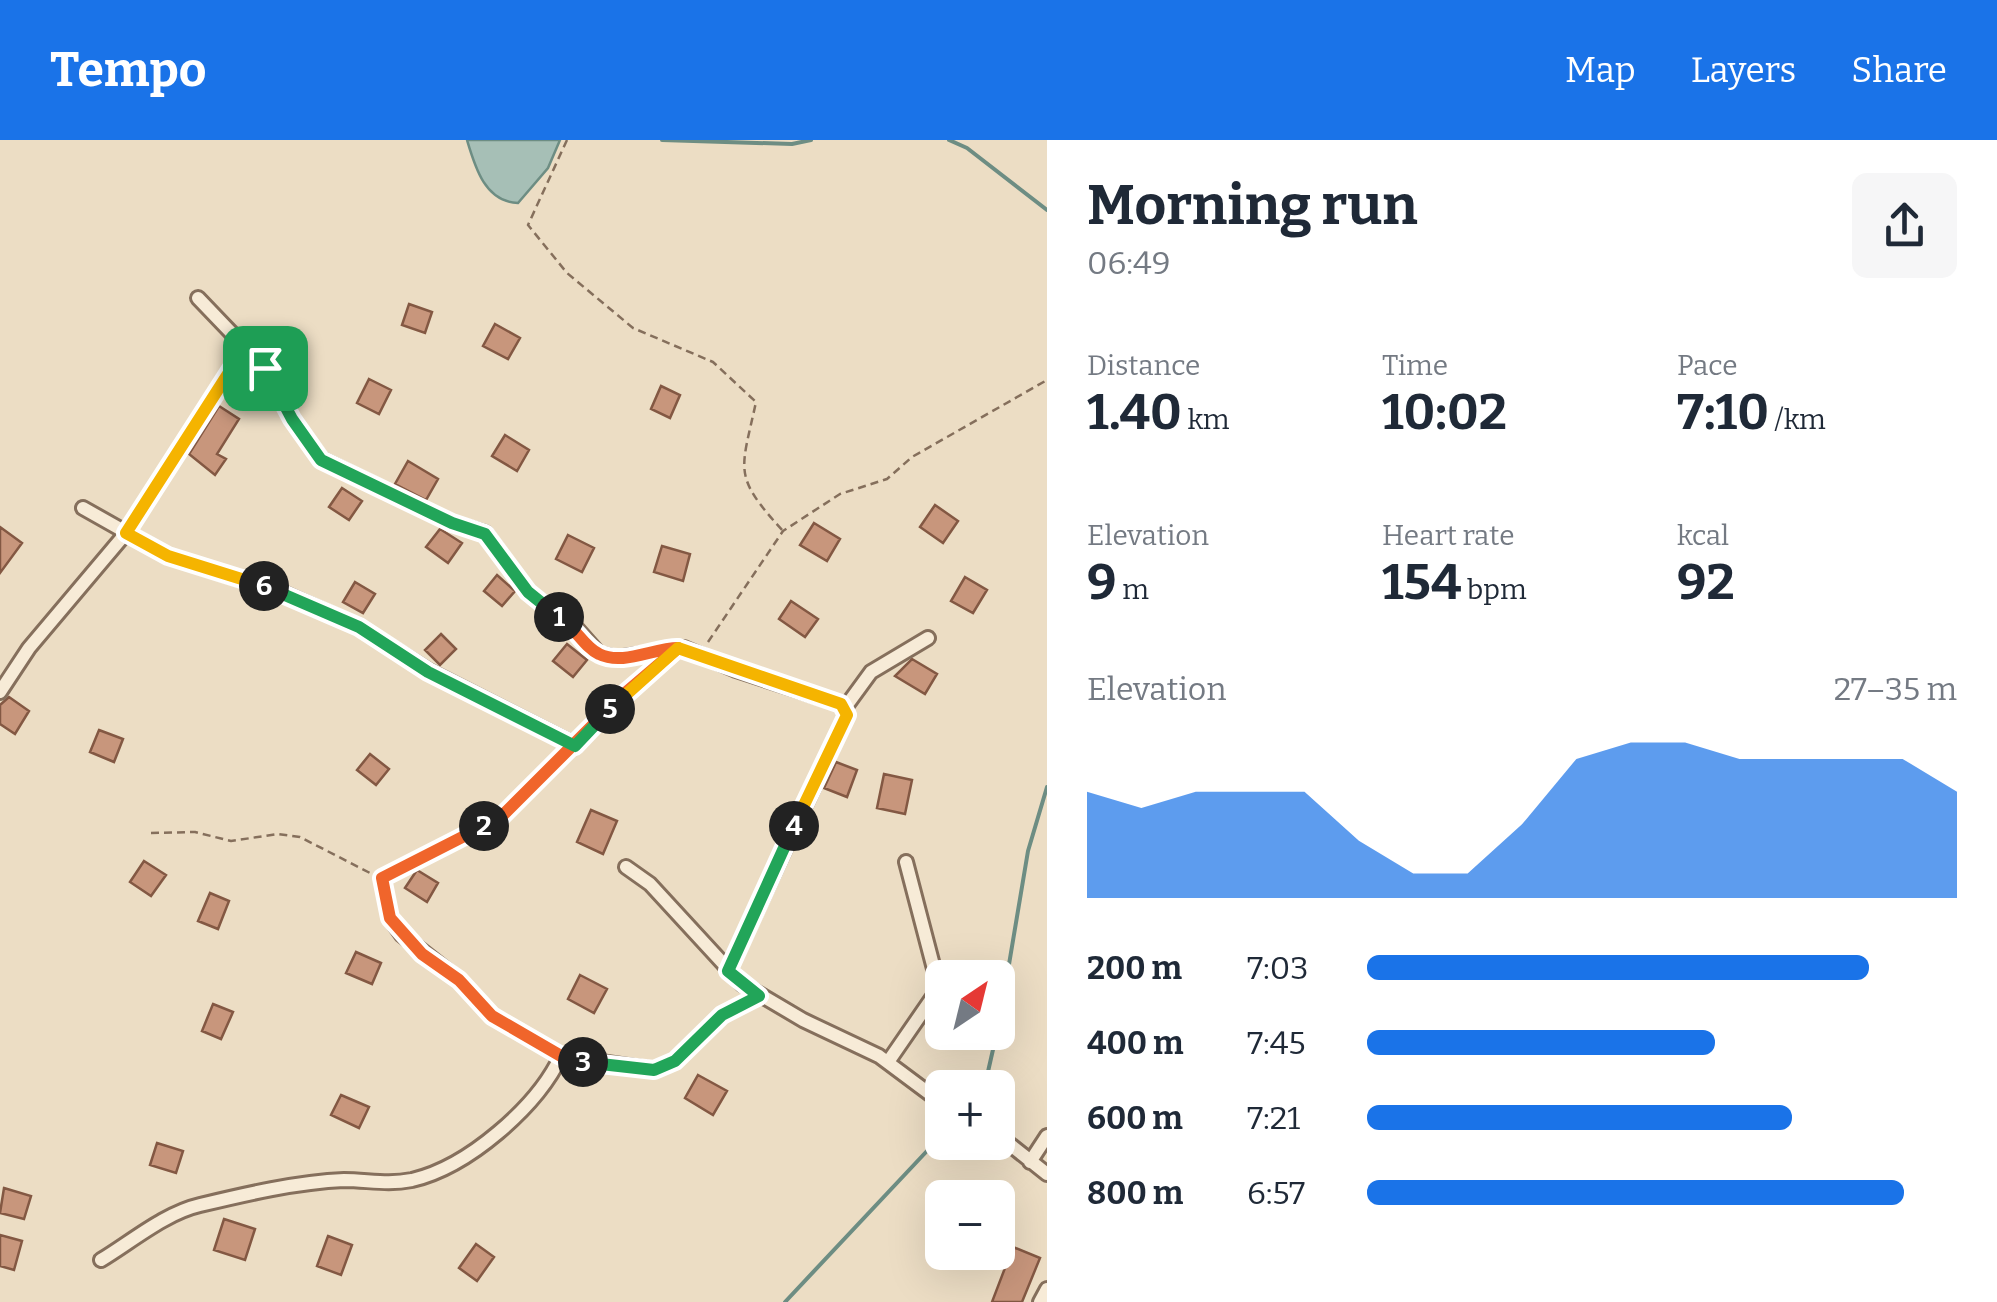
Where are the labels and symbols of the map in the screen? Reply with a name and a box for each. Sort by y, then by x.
pin [223,326,308,411]
pin: 6 [239,561,289,611]
pin: 1 [534,592,584,642]
pin: 5 [585,684,635,734]
pin: 2 [459,801,509,851]
pin: 4 [769,801,819,851]
north arrow [925,960,1015,1050]
pin: 3 [558,1037,608,1087]

